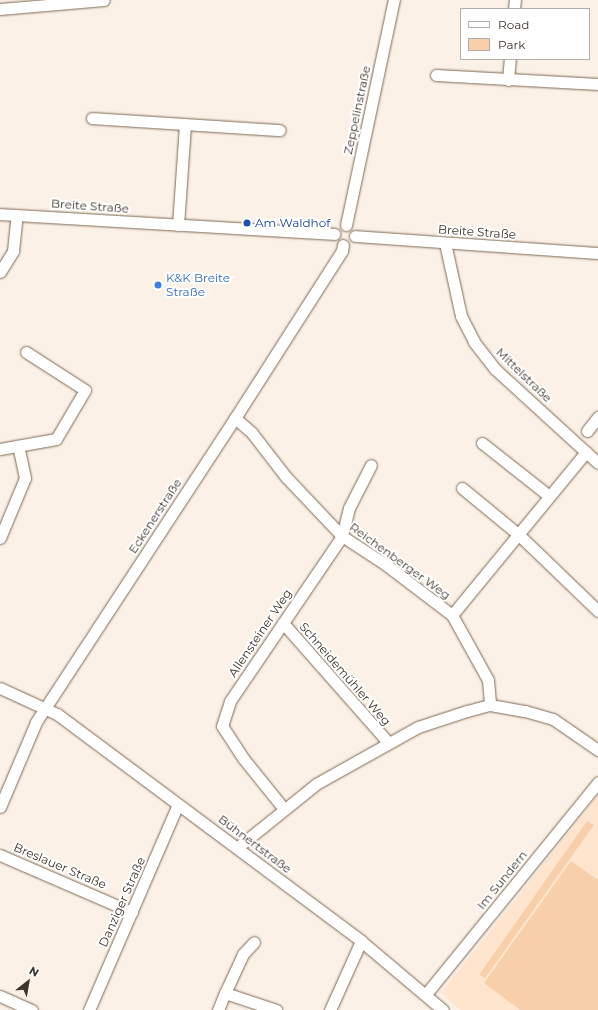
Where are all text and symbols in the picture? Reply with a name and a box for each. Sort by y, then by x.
legend [460,8,590,60]
text: Road [498,17,529,32]
text: Park [498,37,525,52]
street label: Zeppelinstraße [341,64,373,156]
street label: Breite Straße [51,196,129,216]
place label: Am Waldhof [255,216,330,230]
marker: Am Waldhof [242,218,252,228]
street label: Breite Straße [438,222,516,242]
place label: K&K Breite Straße [166,271,230,299]
marker: K&K Breite Straße [153,280,163,290]
street label: Mittelstraße [493,345,555,405]
street label: Eckenerstraße [125,476,185,556]
street label: Reichenberger Weg [347,520,453,602]
street label: Allensteiner Weg [225,586,295,680]
street label: Schneidemühler Weg [296,620,394,728]
street label: Bühnertstraße [216,812,294,876]
street label: Breslauer Straße [11,840,109,892]
street label: Im Sundern [474,848,530,912]
street label: Danziger Straße [96,855,148,949]
north arrow [8,962,48,1002]
text: N [27,963,42,980]

